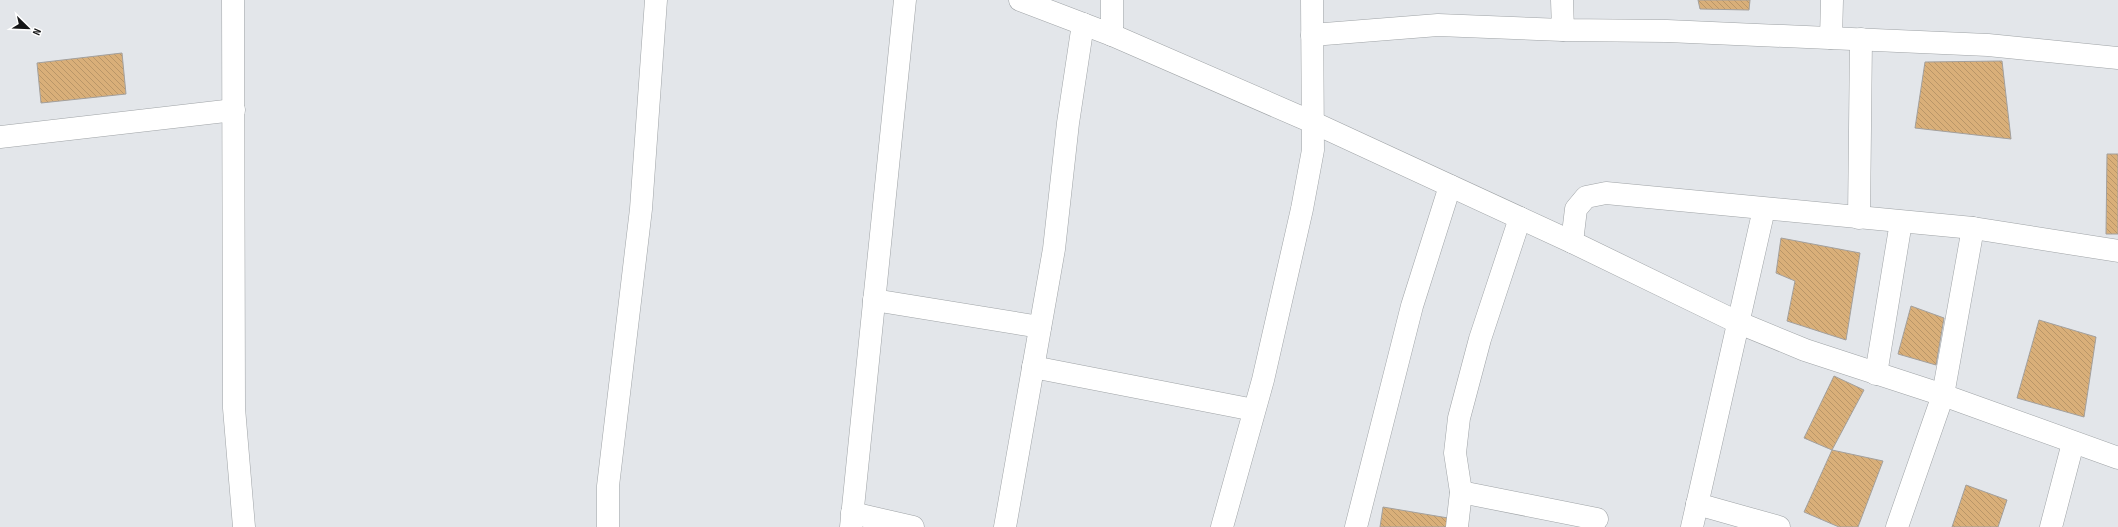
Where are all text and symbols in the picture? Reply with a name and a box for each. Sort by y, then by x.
north arrow [8,8,48,48]
text: N [30,26,44,37]

